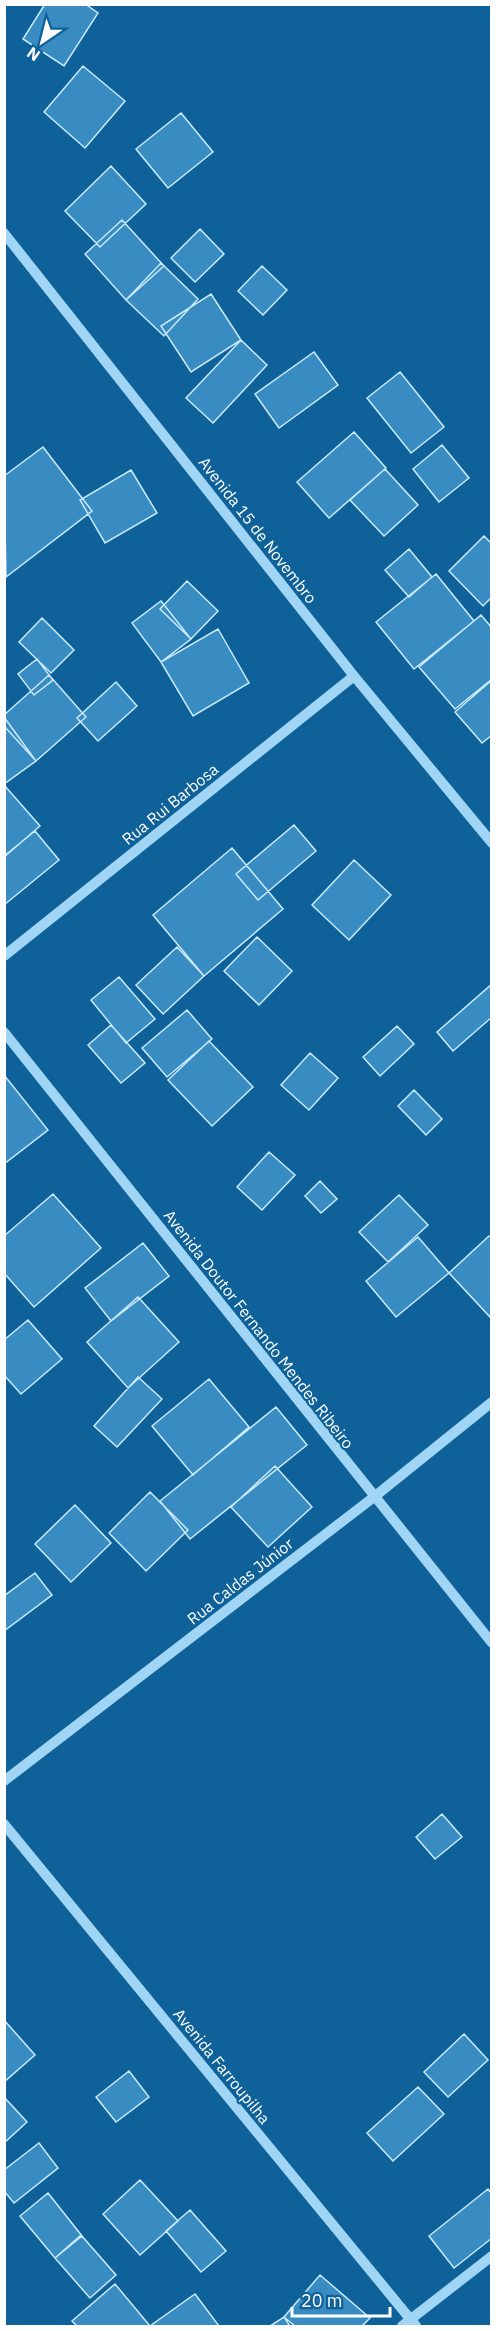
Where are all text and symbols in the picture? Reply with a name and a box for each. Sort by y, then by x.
north arrow [12,12,72,72]
text: N [23,43,44,66]
street label: Avenida 15 de Novembro [195,453,322,607]
street label: Rua Rui Barbosa [118,759,223,849]
street label: Avenida Doutor Fernando Mendes Ribeiro [160,1206,359,1452]
street label: Rua Caldas Júnior [183,1533,297,1629]
street label: Avenida Farroupilha [169,2004,275,2128]
scale bar [292,2280,390,2318]
text: 20 m [301,2289,343,2312]

